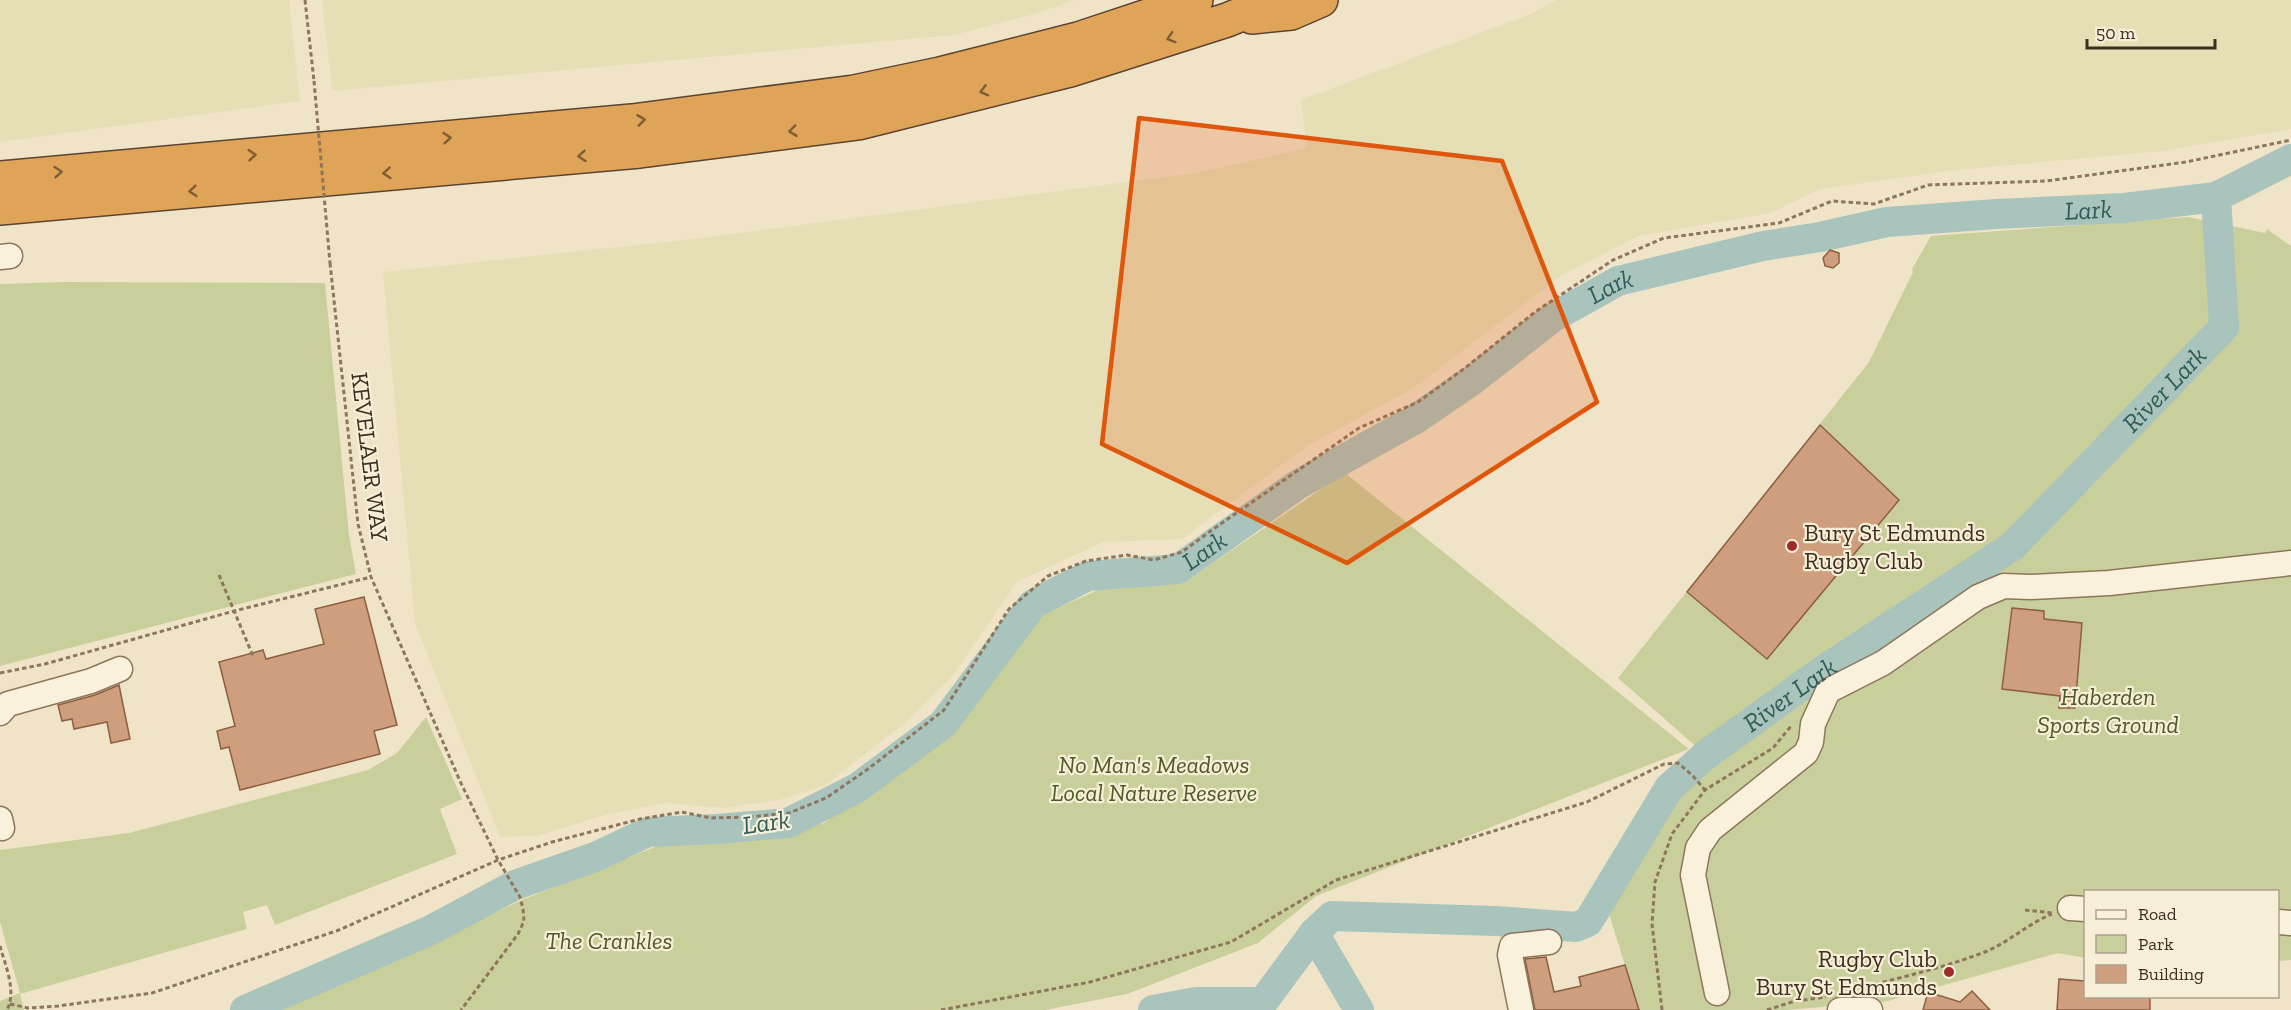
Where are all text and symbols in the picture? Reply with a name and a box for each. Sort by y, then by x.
scale bar [2087,12,2214,50]
text: 50 m [2096,22,2136,44]
one-way arrow [1166,30,1177,43]
one-way arrow [979,84,989,97]
one-way arrow [636,114,645,126]
one-way arrow [789,124,798,137]
one-way arrow [442,131,451,144]
one-way arrow [248,149,257,162]
one-way arrow [577,149,586,162]
one-way arrow [54,166,63,179]
one-way arrow [383,166,392,179]
one-way arrow [189,184,198,197]
water label: Lark [2064,193,2113,227]
water label: Lark [1582,262,1636,311]
water label: River Lark [2115,339,2213,439]
street label: KEVELAER WAY [345,370,395,544]
place label: Bury St Edmunds Rugby Club [1804,518,1985,575]
water label: Lark [1176,524,1233,577]
marker: Bury St Edmunds Rugby Club [1785,539,1799,553]
water label: River Lark [1737,650,1842,739]
park label: Haberden Sports Ground [2037,682,2179,739]
park label: No Man's Meadows Local Nature Reserve [1051,750,1257,807]
water label: Lark [740,803,792,841]
legend [2084,890,2279,998]
text: Road [2138,903,2177,925]
park label: The Crankles [545,926,673,955]
text: Park [2138,933,2174,955]
place label: Rugby Club Bury St Edmunds [1756,944,1937,1001]
text: Building [2138,963,2204,985]
marker: Rugby Club Bury St Edmunds [1942,965,1956,979]

